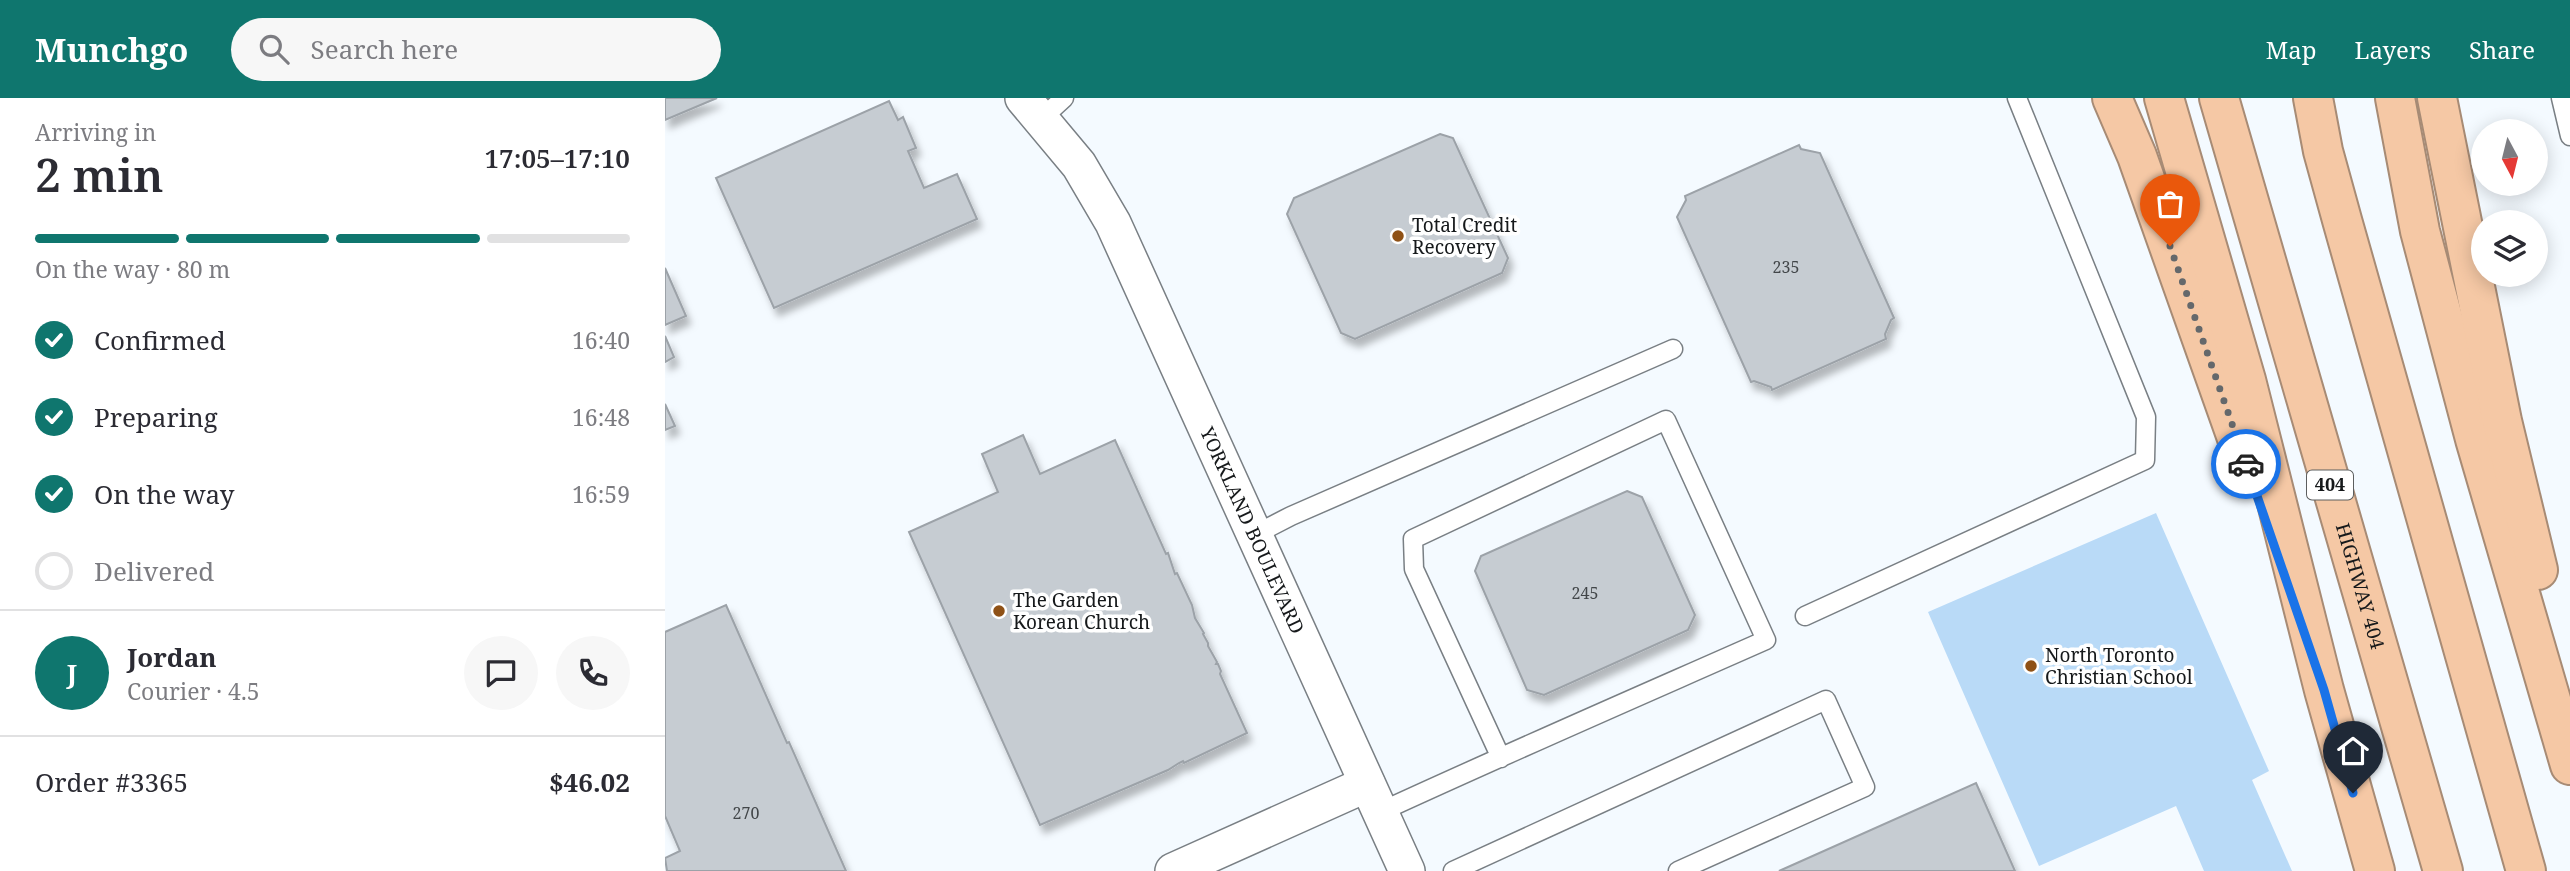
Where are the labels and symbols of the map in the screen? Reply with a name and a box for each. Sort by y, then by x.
north arrow [2471,119,2548,196]
pin [2140,174,2200,246]
place label: Total Credit Recovery [1412,212,1517,260]
marker: Total Credit Recovery [1390,228,1406,244]
house number: 235 [1773,256,1799,278]
street label: YORKLAND BOULEVARD [1194,422,1311,638]
courier [2211,429,2281,499]
road number: 404 [2307,470,2353,500]
street label: HIGHWAY 404 [2330,520,2391,652]
house number: 245 [1572,582,1598,604]
place label: The Garden Korean Church [1013,587,1150,635]
marker: The Garden Korean Church [991,603,1007,619]
place label: North Toronto Christian School [2045,642,2193,690]
marker: North Toronto Christian School [2023,658,2039,674]
pin [2323,721,2383,793]
house number: 270 [733,802,759,824]

